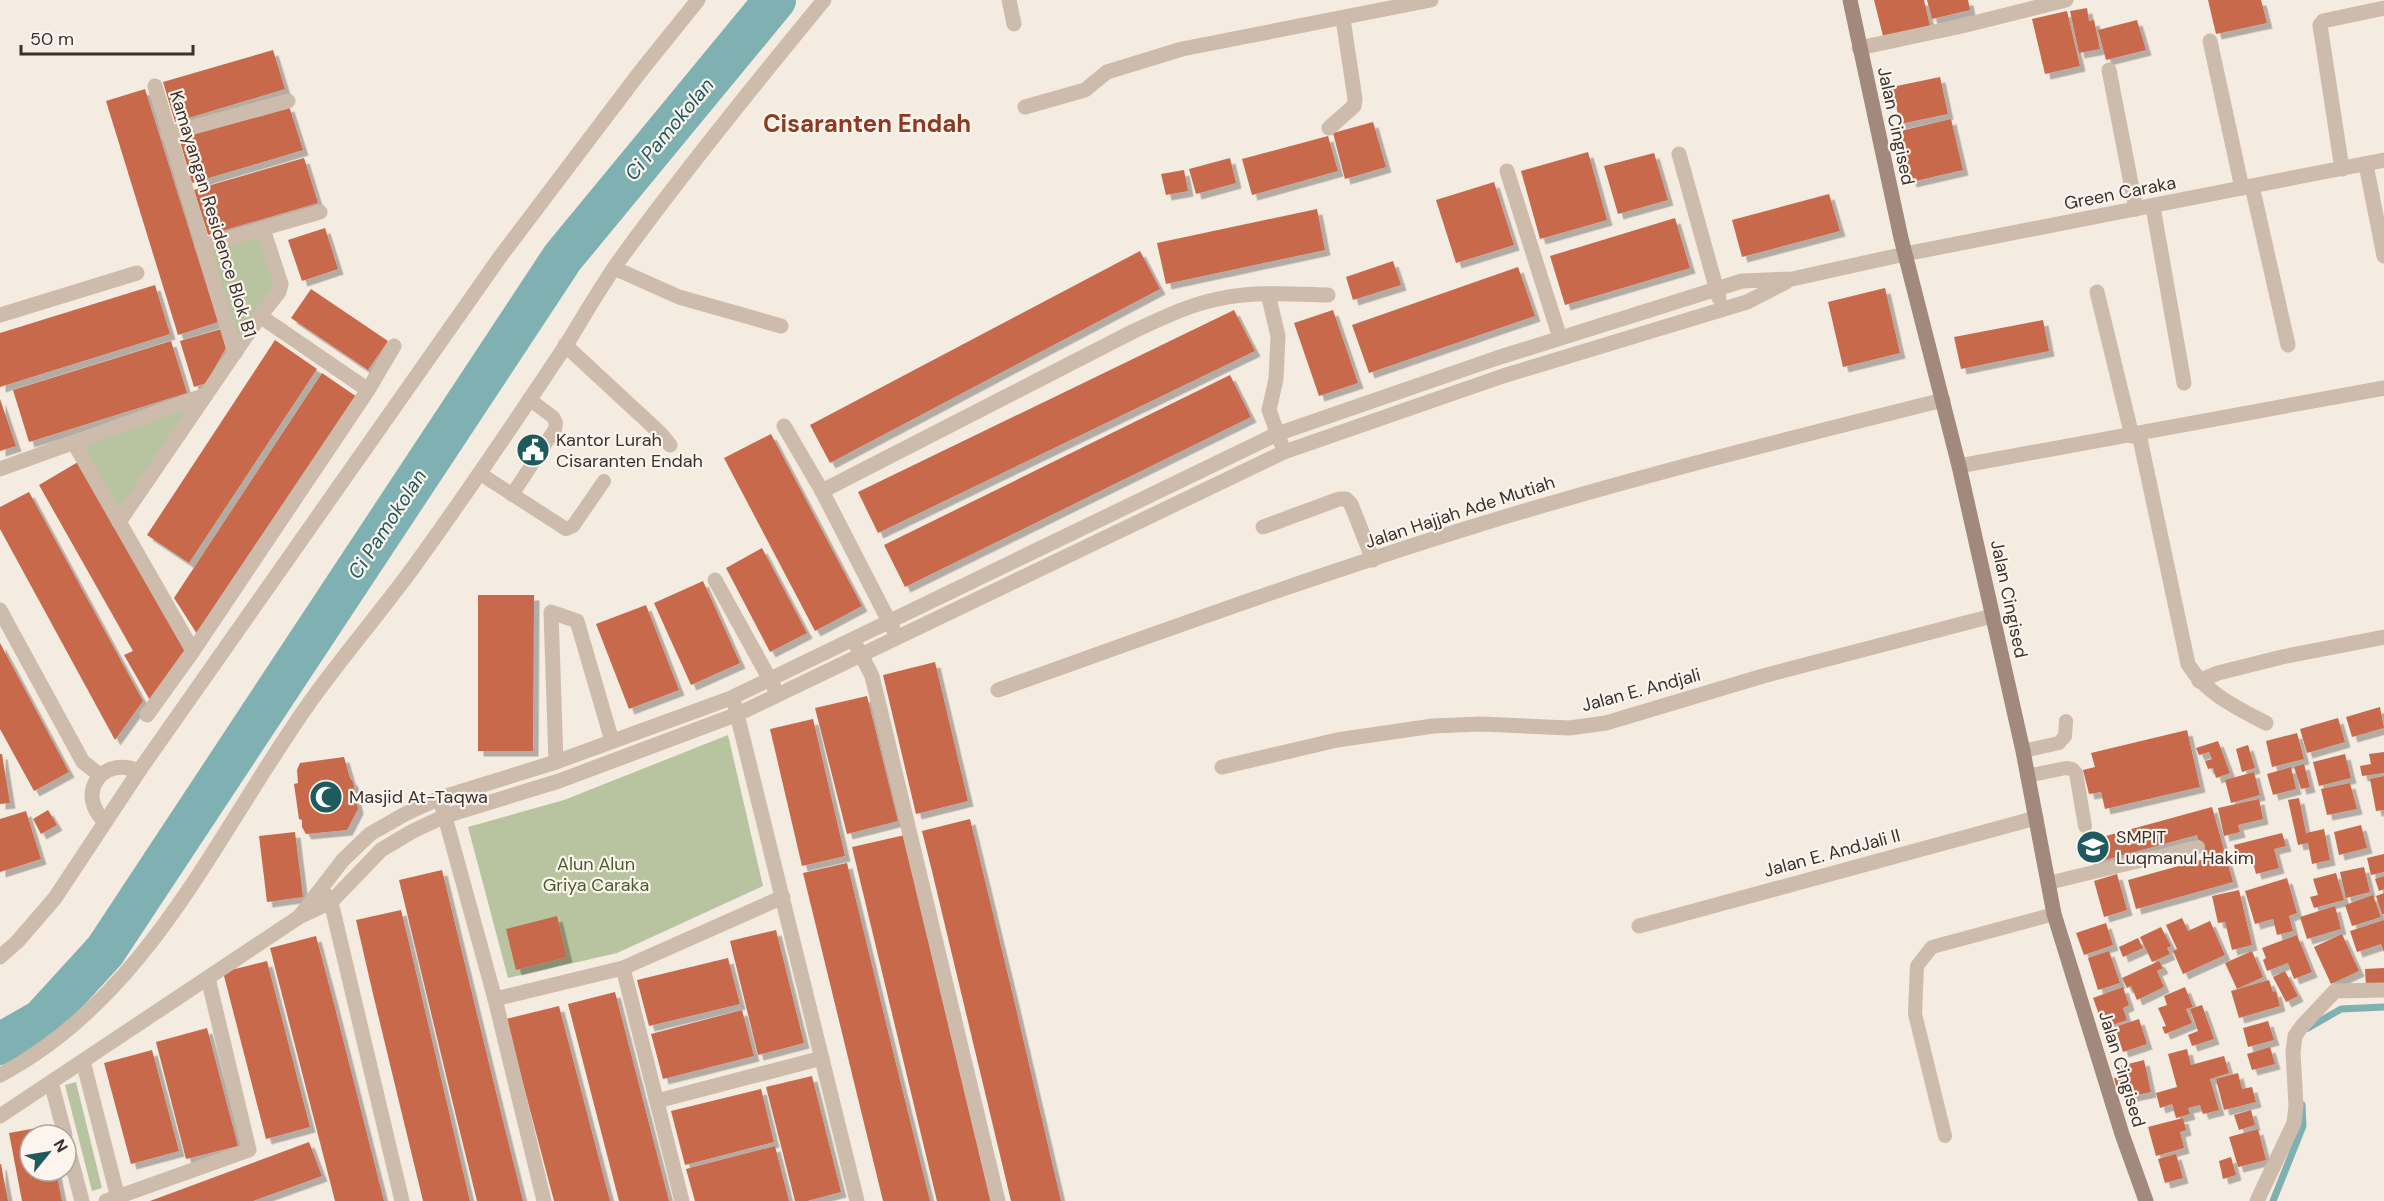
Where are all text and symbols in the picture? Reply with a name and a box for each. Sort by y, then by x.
scale bar [21,18,194,56]
text: 50 m [30,27,74,51]
street label: Jalan Cingised [1872,65,1920,187]
water label: Ci Pamokolan [619,72,719,186]
street label: Kamayangan Residence Blok B1 [164,88,262,340]
district label: Cisaranten Endah [763,108,971,139]
street label: Green Caraka [2062,170,2178,216]
place label: Kantor Lurah Cisaranten Endah [556,428,703,473]
public building icon: Kantor Lurah Cisaranten Endah [515,432,551,468]
water label: Ci Pamokolan [342,464,432,584]
street label: Jalan Hajjah Ade Mutiah [1362,470,1558,554]
street label: Jalan Cingised [1985,538,2033,660]
street label: Jalan E. Andjali [1579,663,1703,717]
mosque icon: Masjid At-Taqwa [308,779,344,815]
place label: Masjid At-Taqwa [349,785,488,809]
street label: Jalan E. AndJali II [1761,823,1903,883]
place label: SMPIT Luqmanul Hakim [2116,825,2254,870]
school or university icon: SMPIT Luqmanul Hakim [2075,829,2111,865]
park label: Alun Alun Griya Caraka [543,852,649,897]
street label: Jalan Cingised [2093,1008,2151,1130]
north arrow [18,1123,78,1183]
text: N [49,1135,73,1156]

